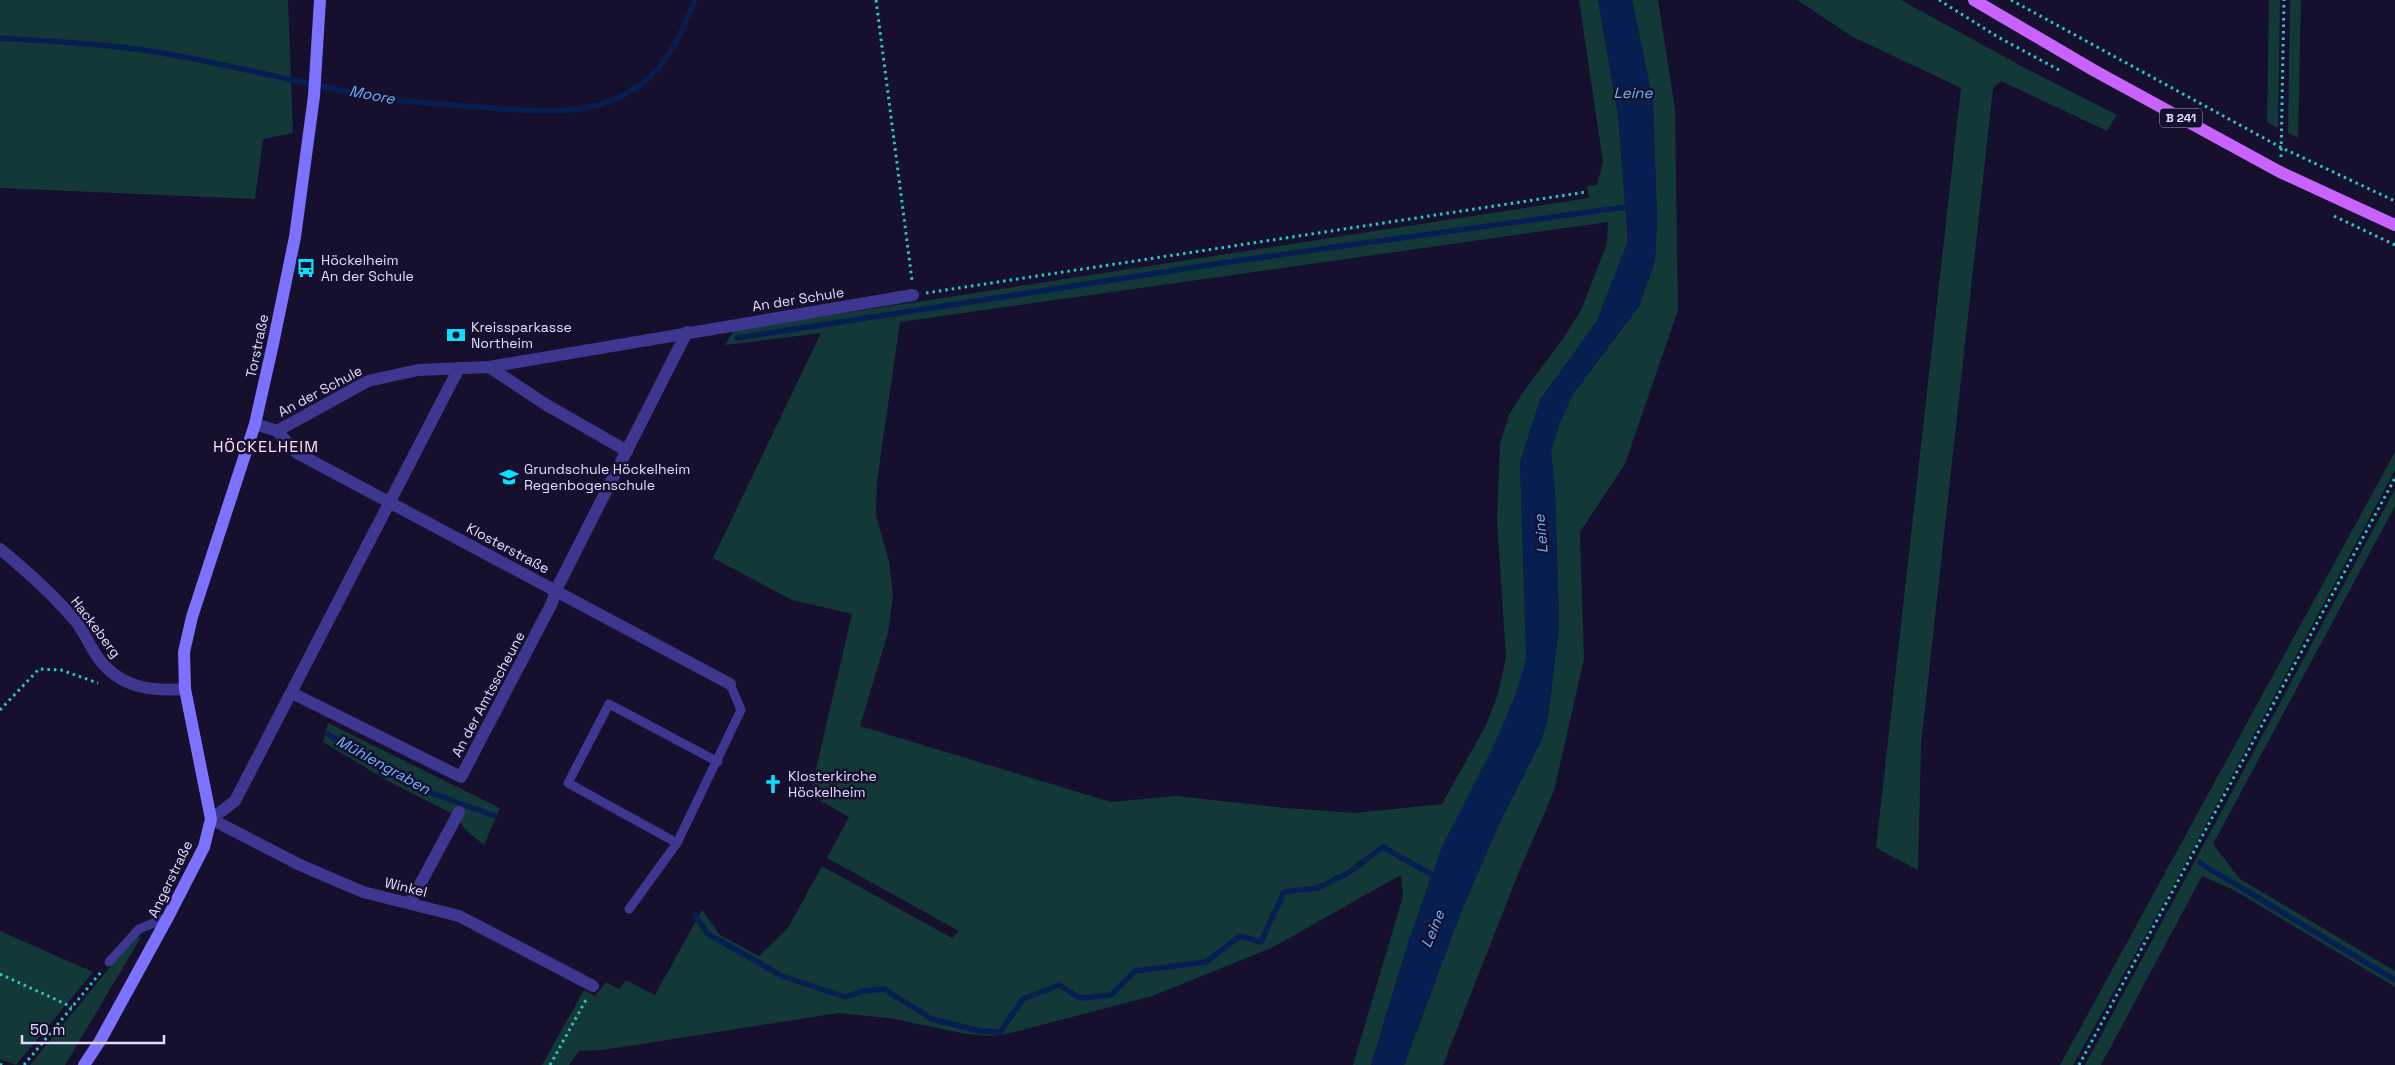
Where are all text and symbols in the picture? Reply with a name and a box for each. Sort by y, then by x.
water label: Moore [348,81,397,108]
water label: Leine [1614,83,1653,102]
road number: B 241 [2160,109,2202,128]
place label: Höckelheim An der Schule [321,251,414,285]
bus stop icon: Höckelheim An der Schule [295,257,317,279]
street label: An der Schule [751,283,845,315]
street label: Torstraße [241,313,273,379]
place label: Kreissparkasse Northeim [471,318,572,352]
bank icon: Kreissparkasse Northeim [445,324,467,346]
street label: An der Schule [275,361,365,421]
district label: HÖCKELHEIM [213,436,319,457]
place label: Grundschule Höckelheim Regenbogenschule [524,460,690,494]
school or university icon: Grundschule Höckelheim Regenbogenschule [498,466,520,488]
water label: Leine [1529,513,1552,554]
street label: Klosterstraße [463,519,553,577]
street label: Hackeberg [67,593,125,661]
street label: An der Amtsscheune [447,628,529,760]
water label: Mühlengraben [333,731,434,799]
place label: Klosterkirche Höckelheim [788,767,877,801]
church icon: Klosterkirche Höckelheim [762,773,784,795]
street label: Angerstraße [144,837,196,921]
street label: Winkel [383,873,429,901]
water label: Leine [1416,906,1449,950]
scale bar [22,1012,165,1044]
text: 50 m [30,1020,65,1039]

